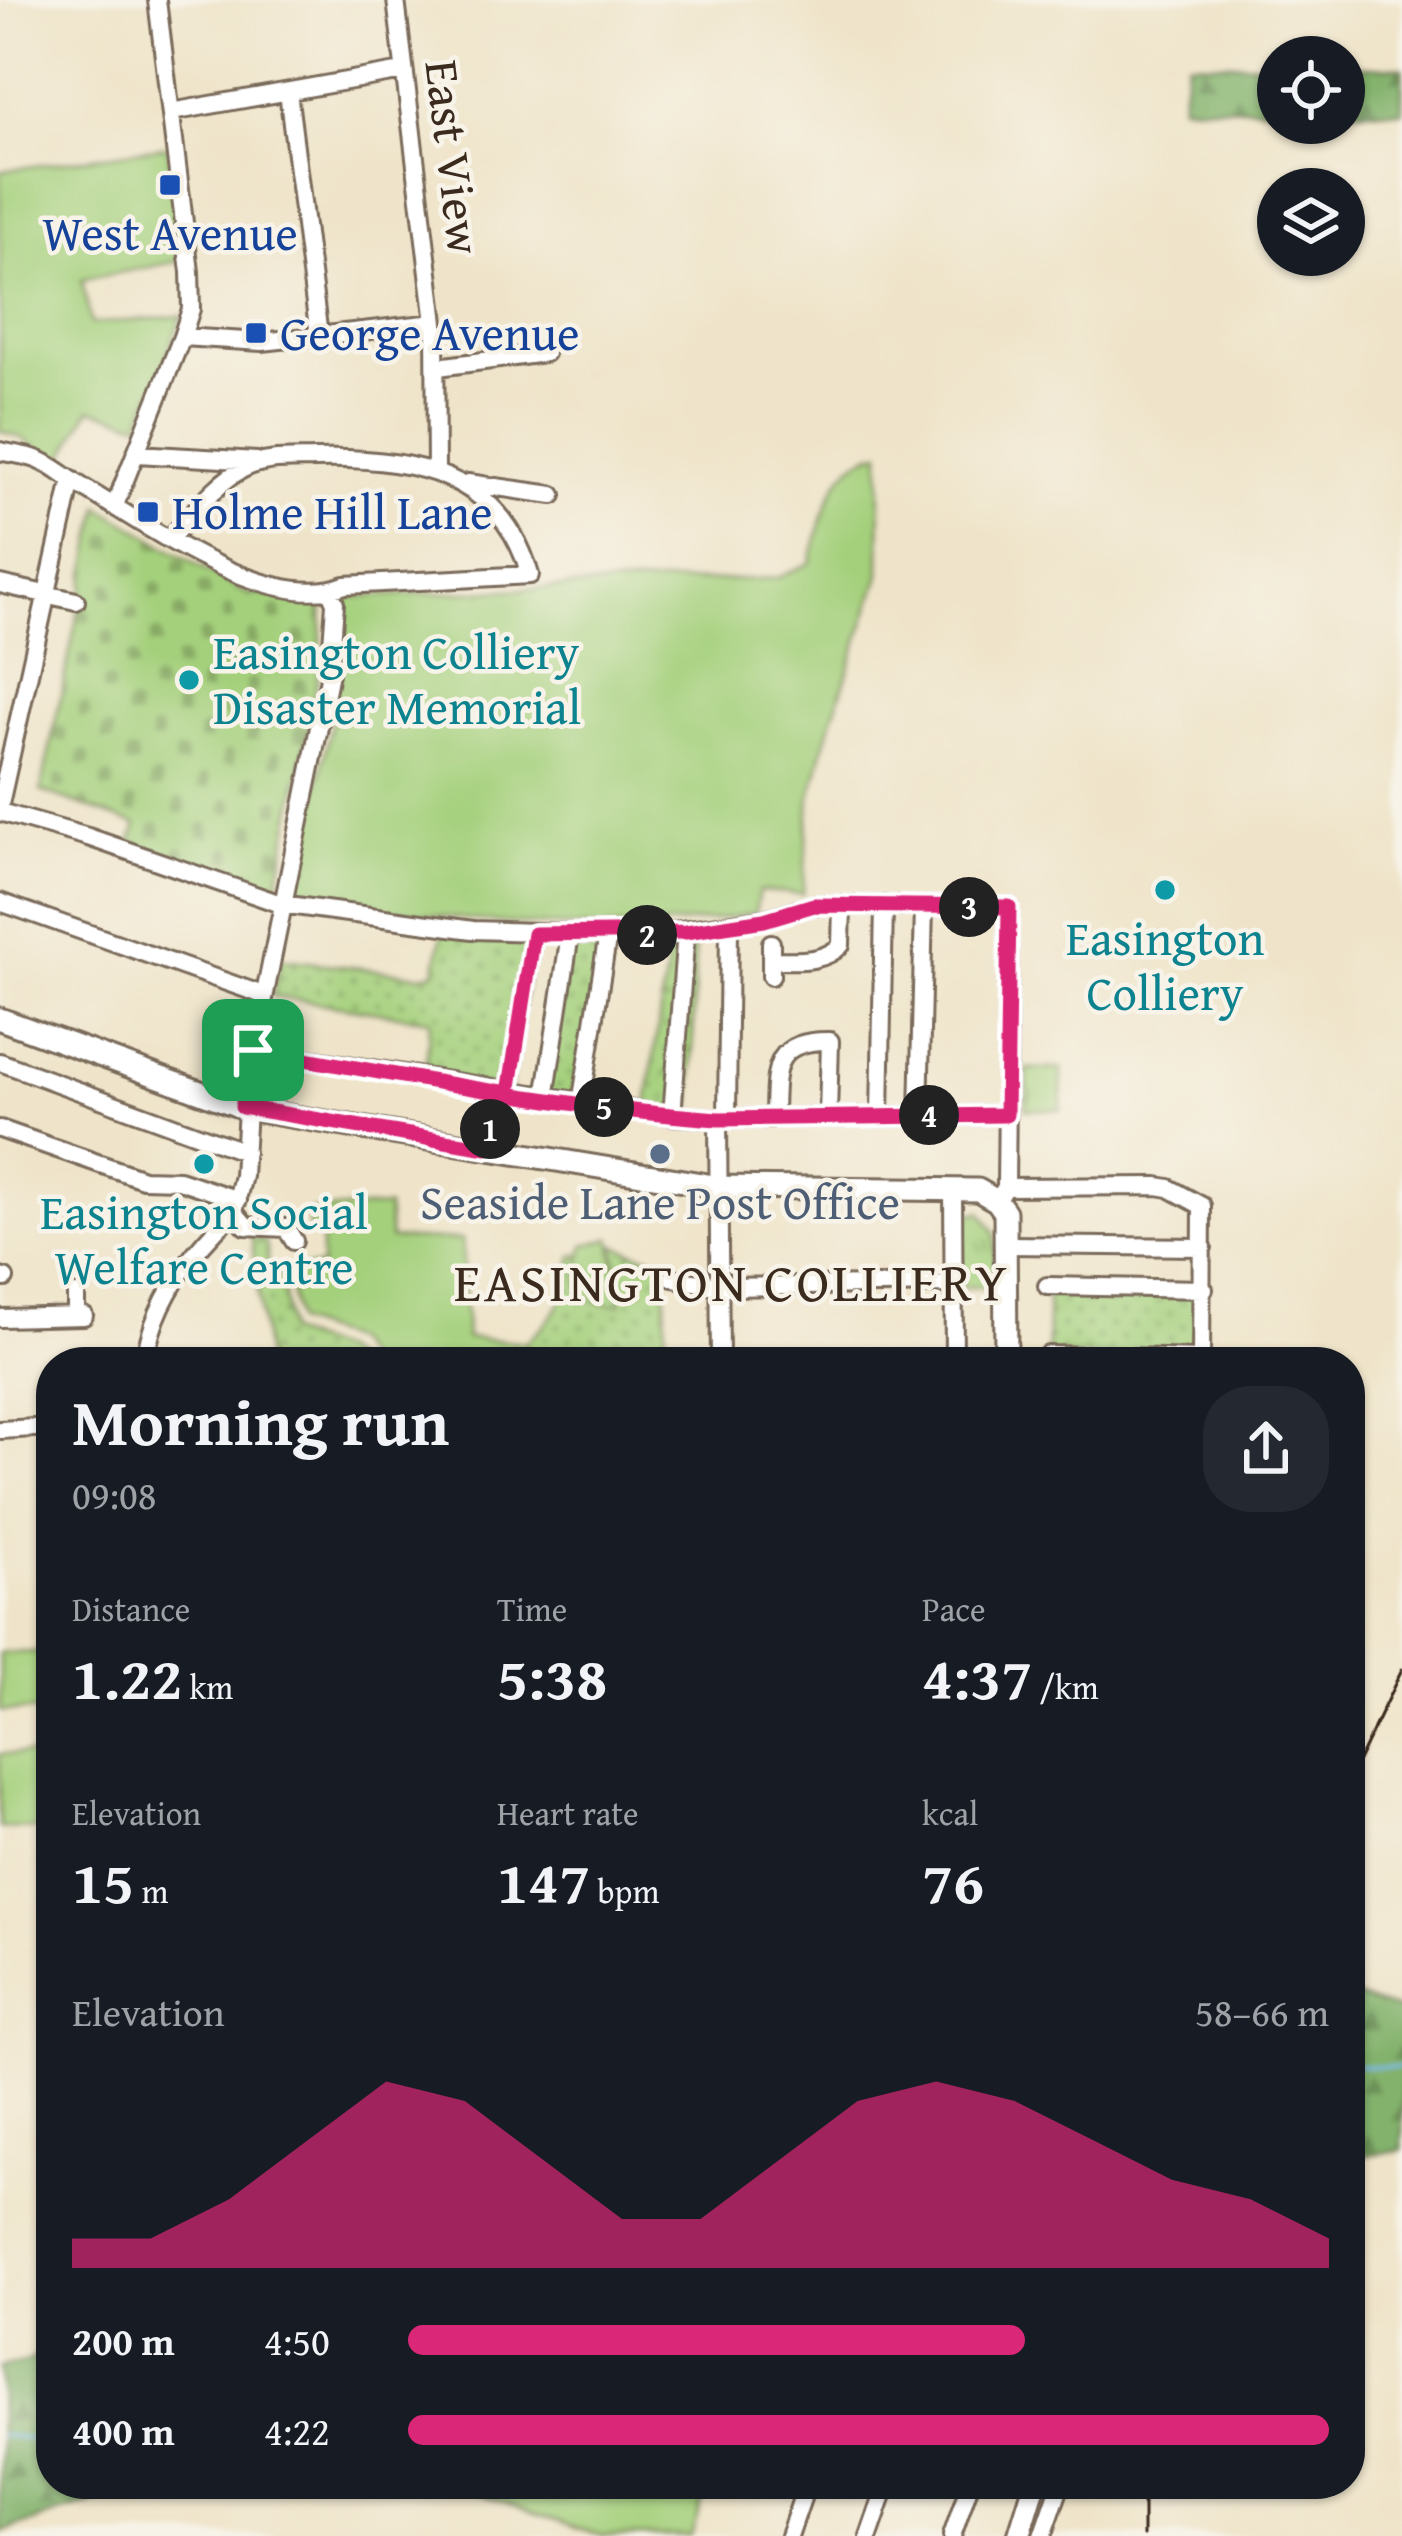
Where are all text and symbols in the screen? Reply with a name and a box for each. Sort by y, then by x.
map controls [1257,36,1365,276]
button: locate [1257,36,1365,144]
street label: East View [407,56,502,258]
button: layers [1257,168,1365,276]
marker: West Avenue [157,172,183,198]
place label: West Avenue [42,197,298,268]
place label: George Avenue [280,297,580,368]
marker: George Avenue [243,320,269,346]
place label: Holme Hill Lane [172,476,493,547]
marker: Holme Hill Lane [135,499,161,525]
place label: Easington Colliery Disaster Memorial [213,616,581,742]
marker: Easington Colliery Disaster Memorial [176,667,202,693]
pin: 3 [939,877,999,937]
marker: Easington Colliery [1152,877,1178,903]
text: 3 [960,883,978,931]
place label: Easington Colliery [1066,902,1264,1028]
pin: 2 [617,905,677,965]
text: 2 [638,911,656,959]
pin [202,999,304,1101]
icon: arrive [220,1017,286,1083]
pin: 5 [574,1077,634,1137]
text: 5 [595,1083,613,1131]
pin: 4 [899,1085,959,1145]
text: 4 [920,1091,938,1139]
pin: 1 [460,1099,520,1159]
text: 1 [481,1105,499,1153]
marker: Seaside Lane Post Office [647,1141,673,1167]
marker: Easington Social Welfare Centre [191,1151,217,1177]
place label: Seaside Lane Post Office [420,1166,900,1237]
place label: Easington Social Welfare Centre [40,1176,368,1302]
district label: EASINGTON COLLIERY [454,1242,1010,1321]
text: Morning run [72,1372,449,1469]
button: share [1203,1386,1329,1512]
text: 09:08 [72,1466,157,1523]
text: Distance [72,1585,190,1633]
text: Time [497,1585,567,1633]
text: Pace [922,1585,985,1633]
text: 1.22 [72,1633,182,1721]
text: 5:38 [497,1633,607,1721]
text: 4:37 [922,1633,1032,1721]
text: km [182,1663,233,1711]
text: /km [1032,1663,1099,1711]
text: Elevation [72,1789,201,1837]
text: Heart rate [497,1789,639,1837]
text: kcal [922,1789,978,1837]
text: 15 [72,1837,134,1925]
text: 147 [497,1837,590,1925]
text: 76 [922,1837,984,1925]
text: m [134,1867,168,1915]
text: bpm [590,1867,659,1915]
text: Elevation [72,1983,225,2040]
text: 58–66 m [1195,1983,1329,2040]
text: 200 m [72,2312,175,2369]
text: 4:50 [264,2312,330,2369]
text: 400 m [72,2402,175,2459]
text: 4:22 [264,2402,330,2459]

